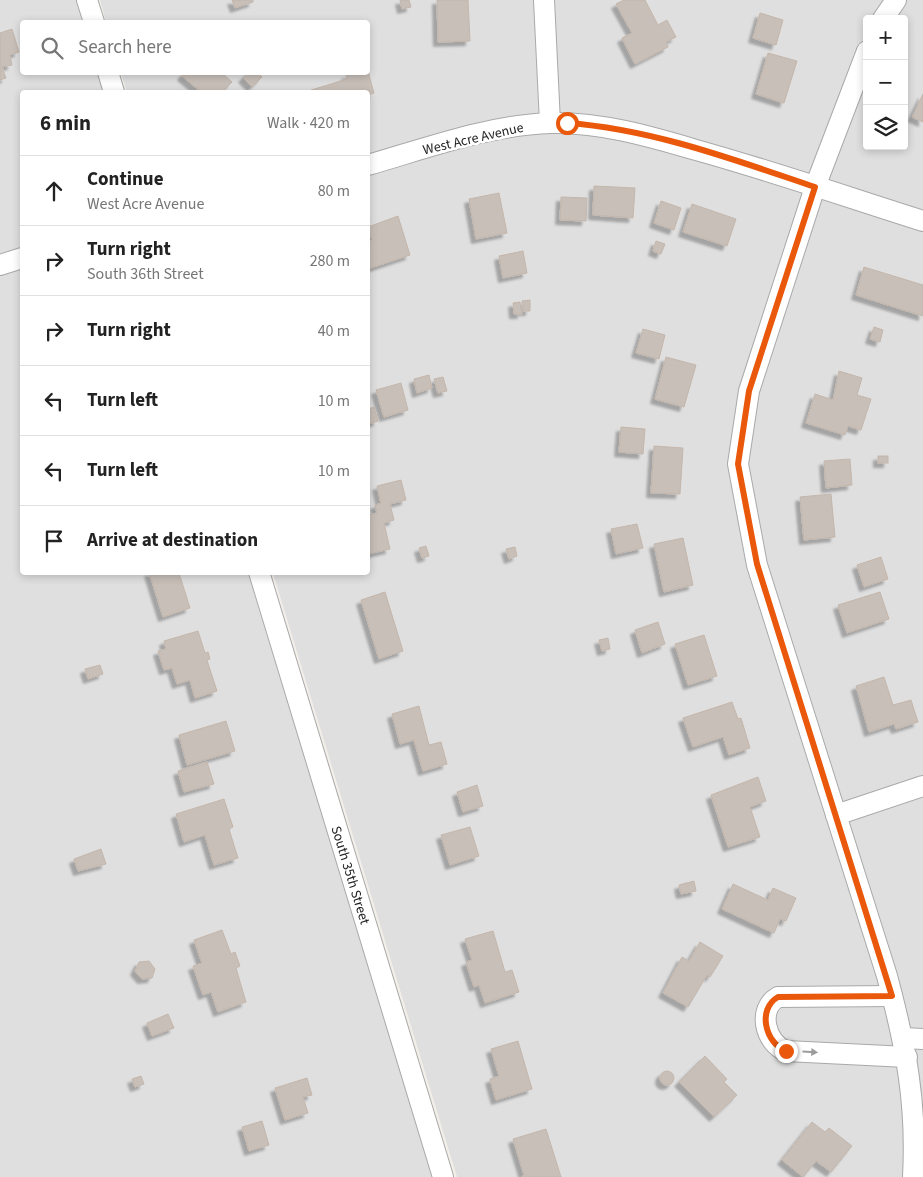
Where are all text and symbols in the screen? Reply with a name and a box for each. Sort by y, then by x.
map controls [863,15,908,150]
button: + [863,15,908,60]
search box [20,20,370,75]
icon: search [38,34,66,62]
text: Search here [78,34,172,61]
button: − [863,60,908,105]
button: layers [863,105,908,150]
text: 6 min [40,108,91,138]
text: Walk · 420 m [267,112,350,134]
route start [556,112,579,135]
street label: West Acre Avenue [421,118,526,160]
text: Continue [87,166,164,193]
icon: ahead [40,177,68,205]
text: 80 m [318,180,350,202]
text: West Acre Avenue [87,193,204,215]
text: Turn right [87,236,171,263]
icon: right [40,247,68,275]
text: 280 m [310,250,350,272]
text: South 36th Street [87,263,204,285]
icon: right [40,317,68,345]
text: Turn right [87,317,171,344]
text: 40 m [318,320,350,342]
icon: left [40,387,68,415]
text: Turn left [87,387,158,414]
text: 10 m [318,390,350,412]
icon: left [40,457,68,485]
text: Turn left [87,457,158,484]
text: 10 m [318,460,350,482]
icon: arrive [40,527,68,555]
text: Arrive at destination [87,527,258,554]
street label: South 35th Street [326,824,375,927]
route end [775,1040,798,1063]
one-way arrow [802,1049,818,1057]

